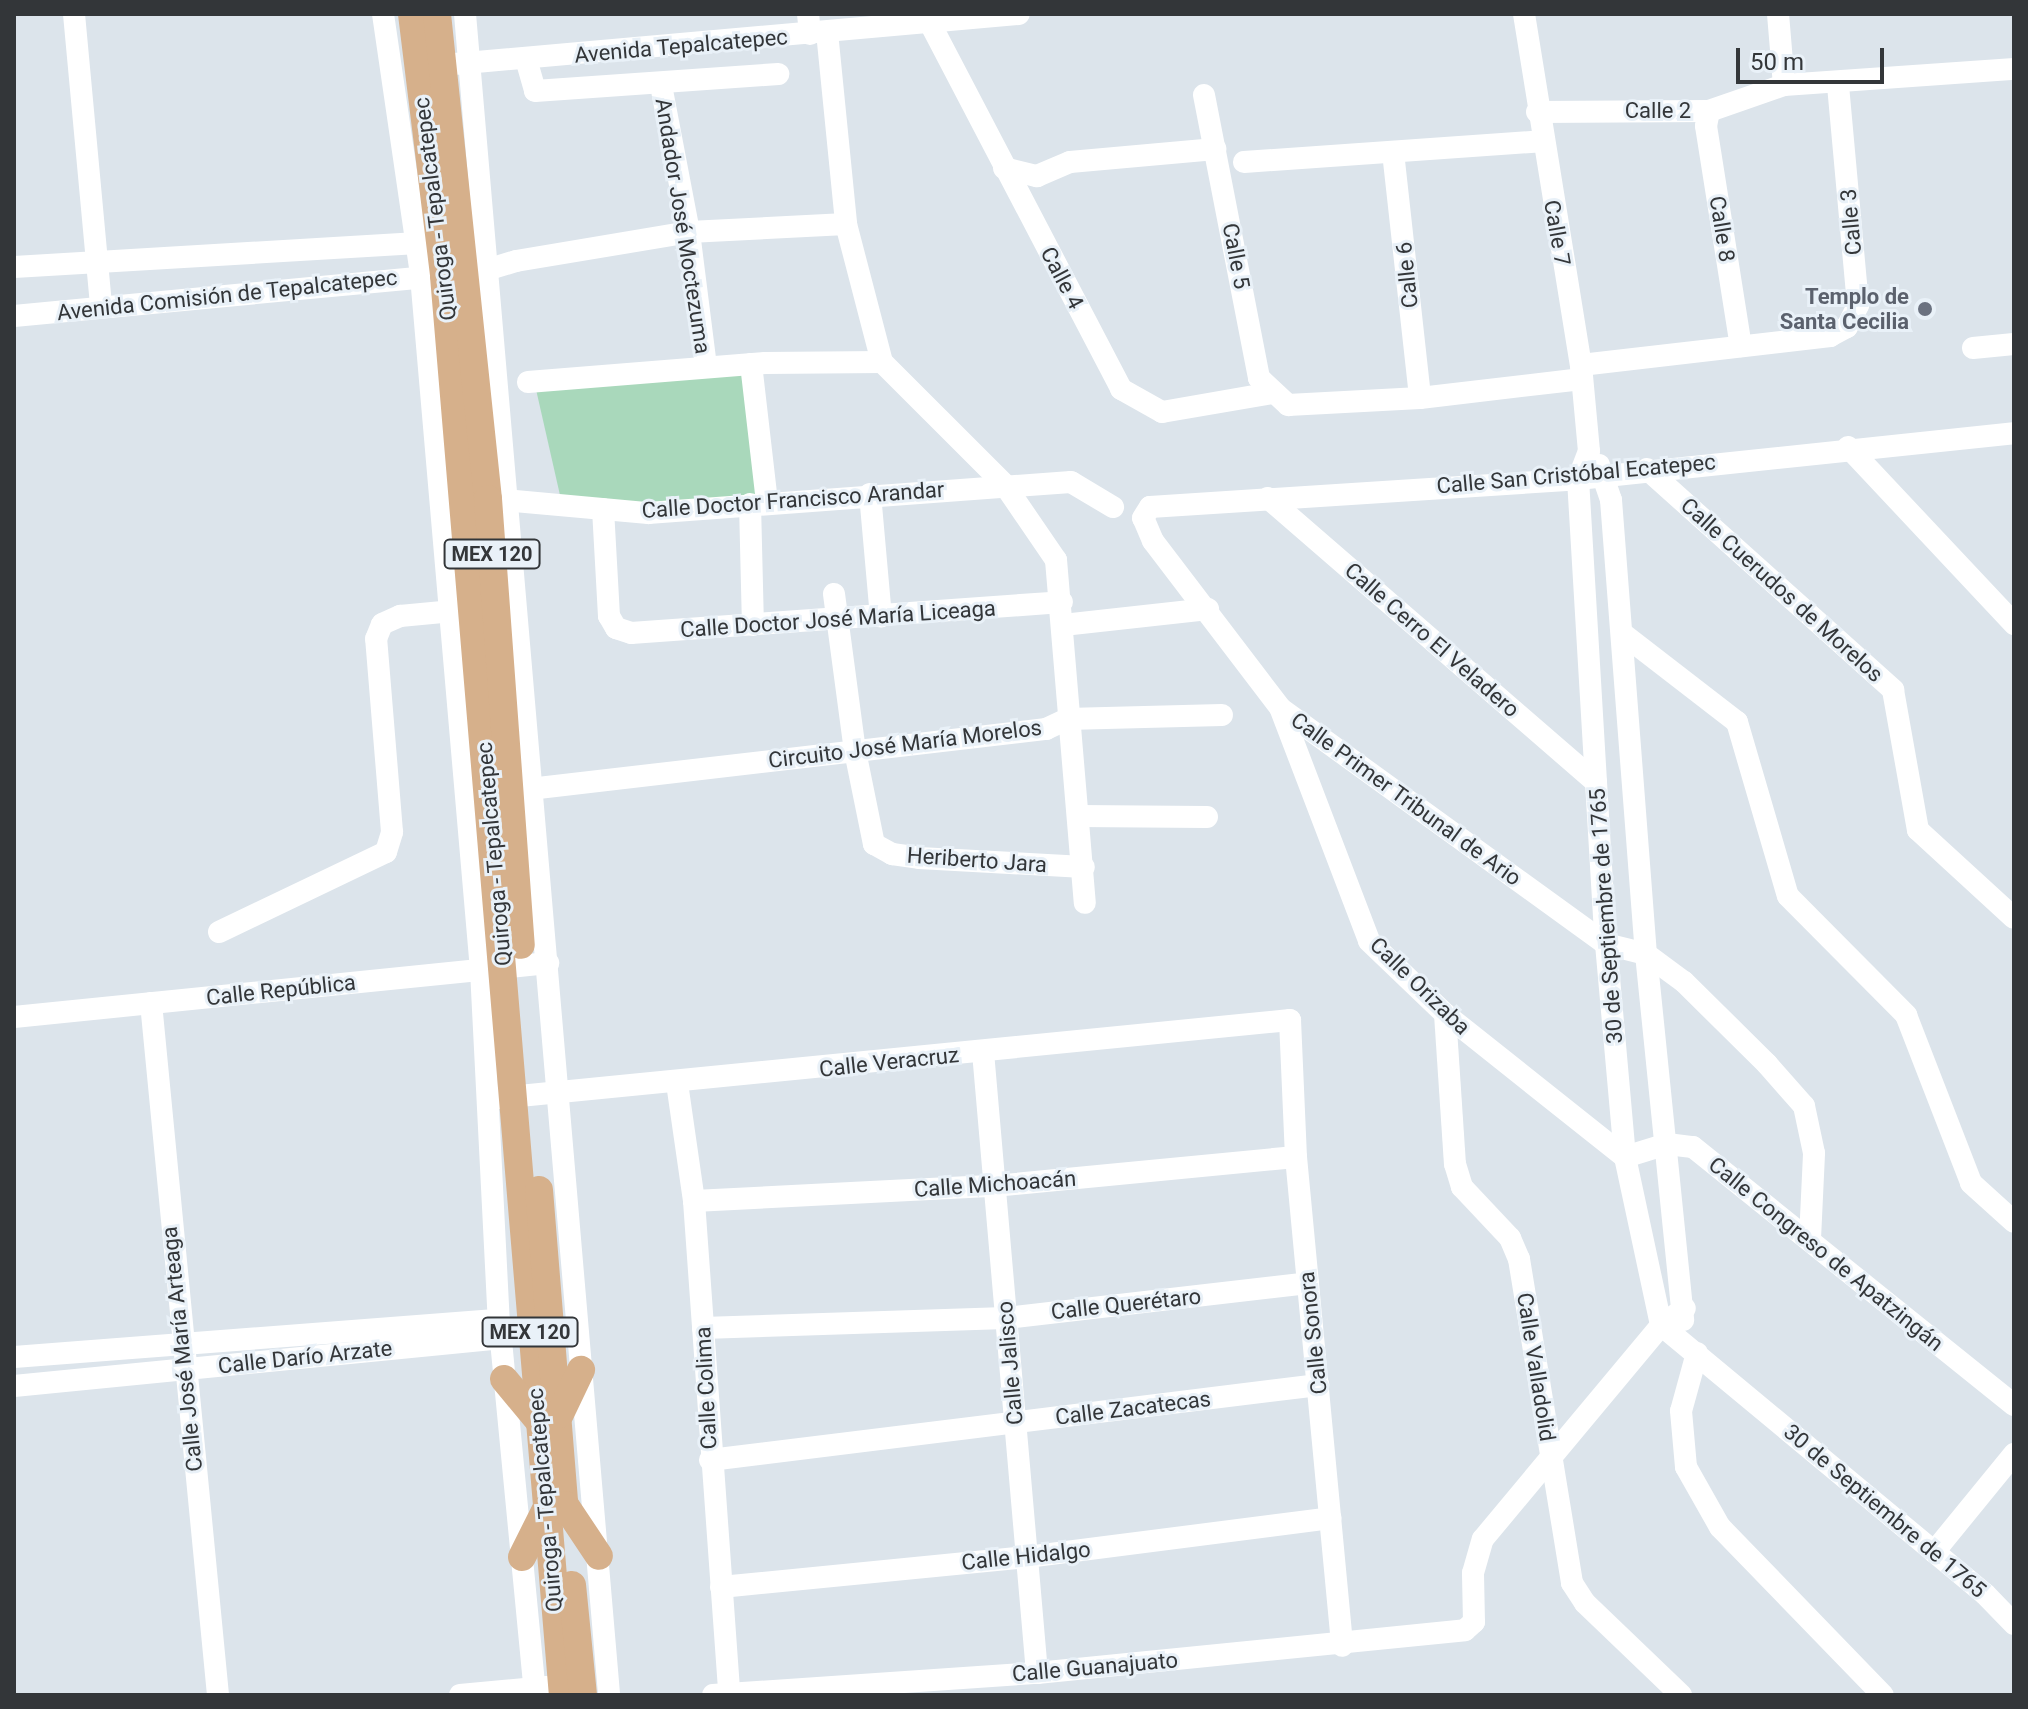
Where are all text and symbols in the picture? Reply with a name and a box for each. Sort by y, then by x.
street label: Avenida Tepalcatepec [573,23,789,69]
scale bar [1740,32,1888,82]
text: 50 m [1750,48,1804,76]
street label: Quiroga - Tepalcatepec [408,96,462,322]
street label: Andador José Moctezuma [650,96,716,356]
street label: Calle 2 [1625,98,1691,124]
street label: Calle 3 [1835,188,1867,256]
street label: Calle 8 [1704,194,1740,264]
street label: Calle 7 [1538,198,1576,268]
street label: Calle 5 [1217,221,1255,291]
street label: Calle 6 [1390,241,1424,309]
street label: Calle 4 [1035,242,1089,314]
street label: Avenida Comisión de Tepalcatepec [55,264,399,326]
place label: Templo de Santa Cecilia [1780,283,1909,334]
marker: Templo de Santa Cecilia [1916,300,1934,318]
street label: Calle San Cristóbal Ecatepec [1435,449,1717,499]
street label: Calle Doctor Francisco Arandar [641,476,945,524]
street label: Calle Cuerudos de Morelos [1675,492,1889,688]
road number: MEX 120 [442,538,542,570]
street label: Calle Cerro El Veladero [1339,557,1525,723]
street label: Calle Doctor José María Liceaga [679,595,997,643]
street label: Calle Primer Tribunal de Ario [1286,706,1526,892]
street label: Circuito José María Morelos [767,714,1043,774]
street label: Quiroga - Tepalcatepec [471,741,517,967]
street label: 30 de Septiembre de 1765 [1584,787,1628,1045]
street label: Heriberto Jara [906,842,1048,878]
street label: Calle Orizaba [1364,932,1476,1040]
street label: Calle República [205,969,357,1011]
street label: Calle Veracruz [818,1042,960,1082]
street label: Calle Congreso de Apatzingán [1703,1151,1949,1357]
street label: Calle Michoacán [913,1165,1077,1203]
street label: Calle José María Arteaga [156,1225,208,1473]
street label: Calle Sonora [1293,1270,1333,1396]
street label: Calle Querétaro [1050,1283,1202,1325]
street label: Calle Valladolid [1511,1291,1561,1443]
street label: Calle Jalisco [991,1300,1029,1426]
road number: MEX 120 [480,1316,580,1348]
street label: Calle Colima [690,1326,722,1450]
street label: Calle Darío Arzate [217,1335,393,1379]
street label: Calle Zacatecas [1054,1385,1212,1431]
street label: Quiroga - Tepalcatepec [522,1387,568,1613]
street label: 30 de Septiembre de 1765 [1778,1419,1992,1603]
street label: Calle Hidalgo [960,1536,1092,1576]
street label: Calle Guanajuato [1011,1647,1179,1687]

